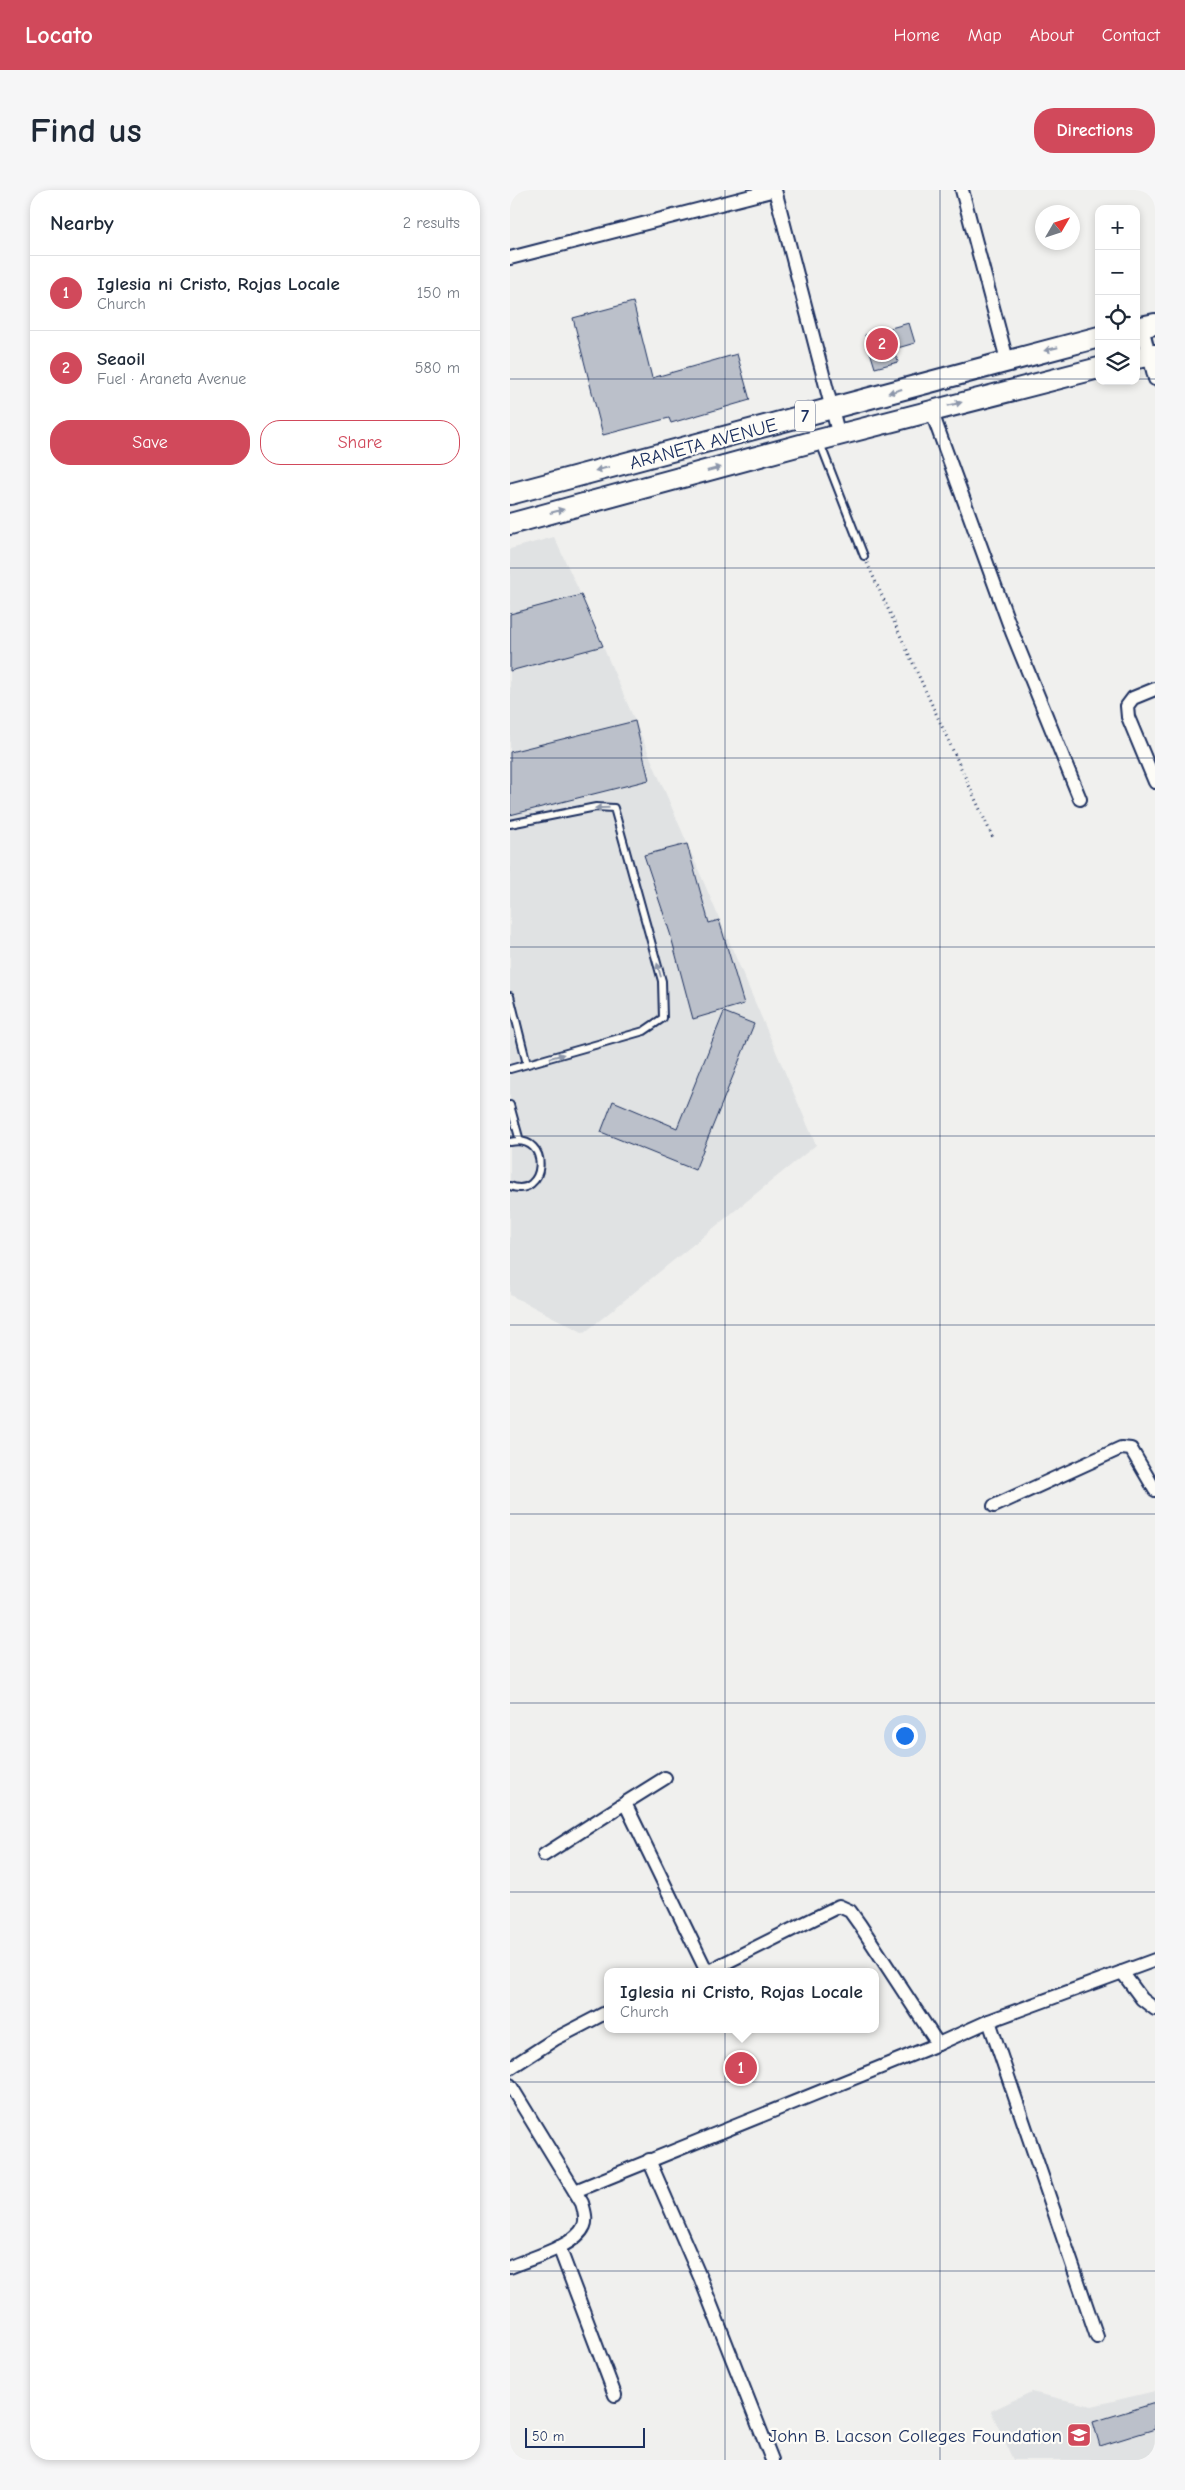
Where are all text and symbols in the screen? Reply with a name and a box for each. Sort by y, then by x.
text: Locato [25,21,93,49]
text: Home [893,25,940,46]
text: Map [968,25,1002,46]
text: About [1030,25,1074,46]
text: Contact [1102,25,1160,46]
button: Directions [1034,108,1155,153]
text: Find us [30,110,142,151]
north arrow [1035,205,1080,250]
map controls [1095,205,1140,385]
button: + [1095,205,1140,250]
text: Nearby [50,211,114,235]
text: 2 results [403,214,460,232]
button: − [1095,250,1140,295]
text: Iglesia ni Cristo, Rojas Locale [97,273,340,295]
text: 1 [63,284,69,302]
text: 150 m [417,284,460,302]
text: Church [97,295,146,313]
button: locate [1095,295,1140,340]
pin: 2 [866,325,898,363]
button: layers [1095,340,1140,385]
one-way arrow [1044,345,1059,353]
text: Seaoil [97,348,145,370]
text: 2 [62,359,70,377]
text: 580 m [415,359,460,377]
text: Fuel · Araneta Avenue [97,370,246,388]
one-way arrow [887,387,902,395]
road number: 7 [795,400,815,432]
one-way arrow [948,400,963,408]
street label: ARANETA AVENUE [627,414,780,474]
button: Save [50,420,250,465]
button: Share [260,420,460,465]
one-way arrow [707,464,722,472]
one-way arrow [595,465,610,473]
one-way arrow [550,507,565,515]
one-way arrow [594,804,610,812]
one-way arrow [655,962,663,977]
one-way arrow [550,1052,565,1060]
your location [892,1723,918,1749]
popup [604,1968,879,2033]
text: Iglesia ni Cristo, Rojas Locale [620,1981,863,2003]
text: Church [620,2003,669,2021]
pin: 1 [725,2049,757,2087]
school or university icon: John B. Lacson Colleges Foundation [1066,2422,1092,2448]
scale bar [525,2425,645,2448]
place label: John B. Lacson Colleges Foundation [769,2425,1062,2447]
text: 50 m [532,2428,564,2445]

